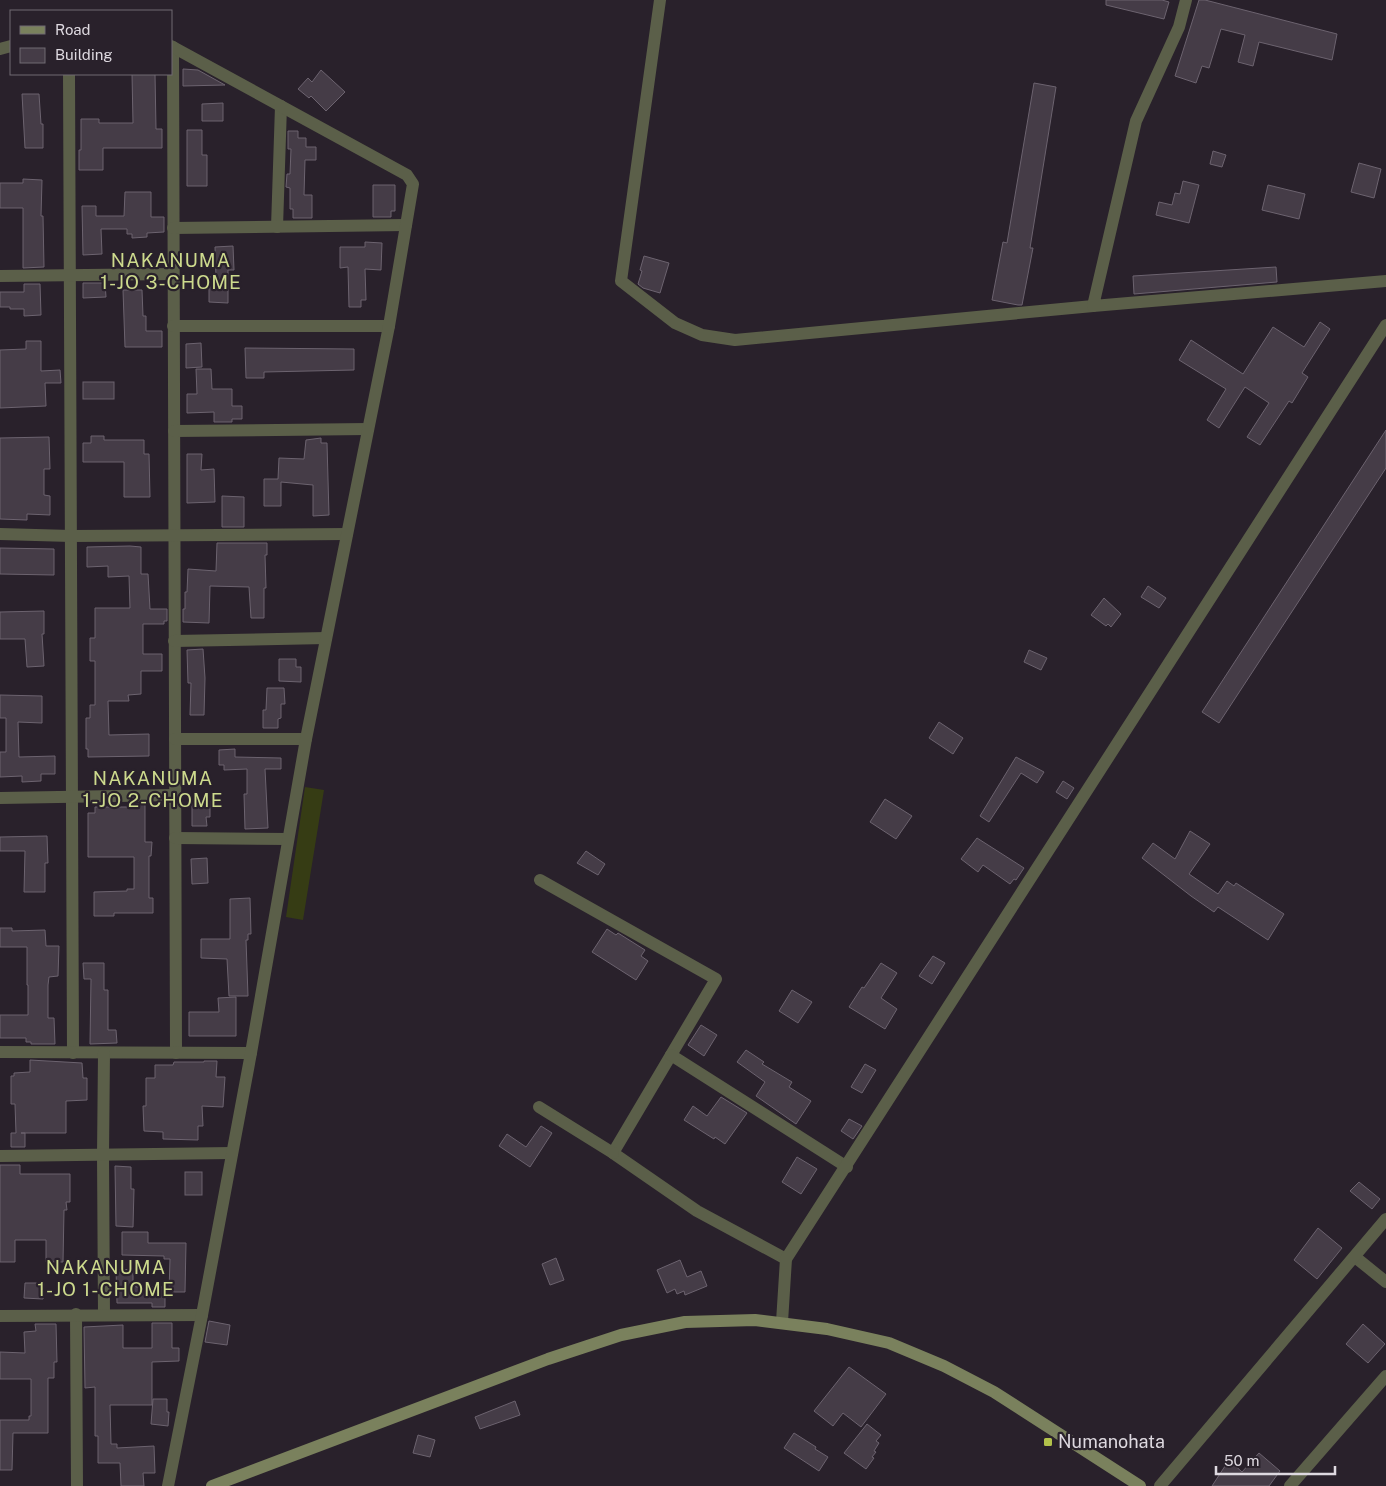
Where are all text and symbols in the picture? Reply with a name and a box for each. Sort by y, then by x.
legend [10,10,172,75]
text: Road [55,21,91,38]
text: Building [55,46,113,63]
district label: NAKANUMA 1-JO 3-CHOME [100,249,242,293]
district label: NAKANUMA 1-JO 2-CHOME [83,767,223,811]
district label: NAKANUMA 1-JO 1-CHOME [37,1256,175,1300]
place label: Numanohata [1058,1431,1165,1452]
marker: Numanohata [1042,1436,1054,1448]
scale bar [1216,1444,1335,1476]
text: 50 m [1224,1452,1259,1469]

